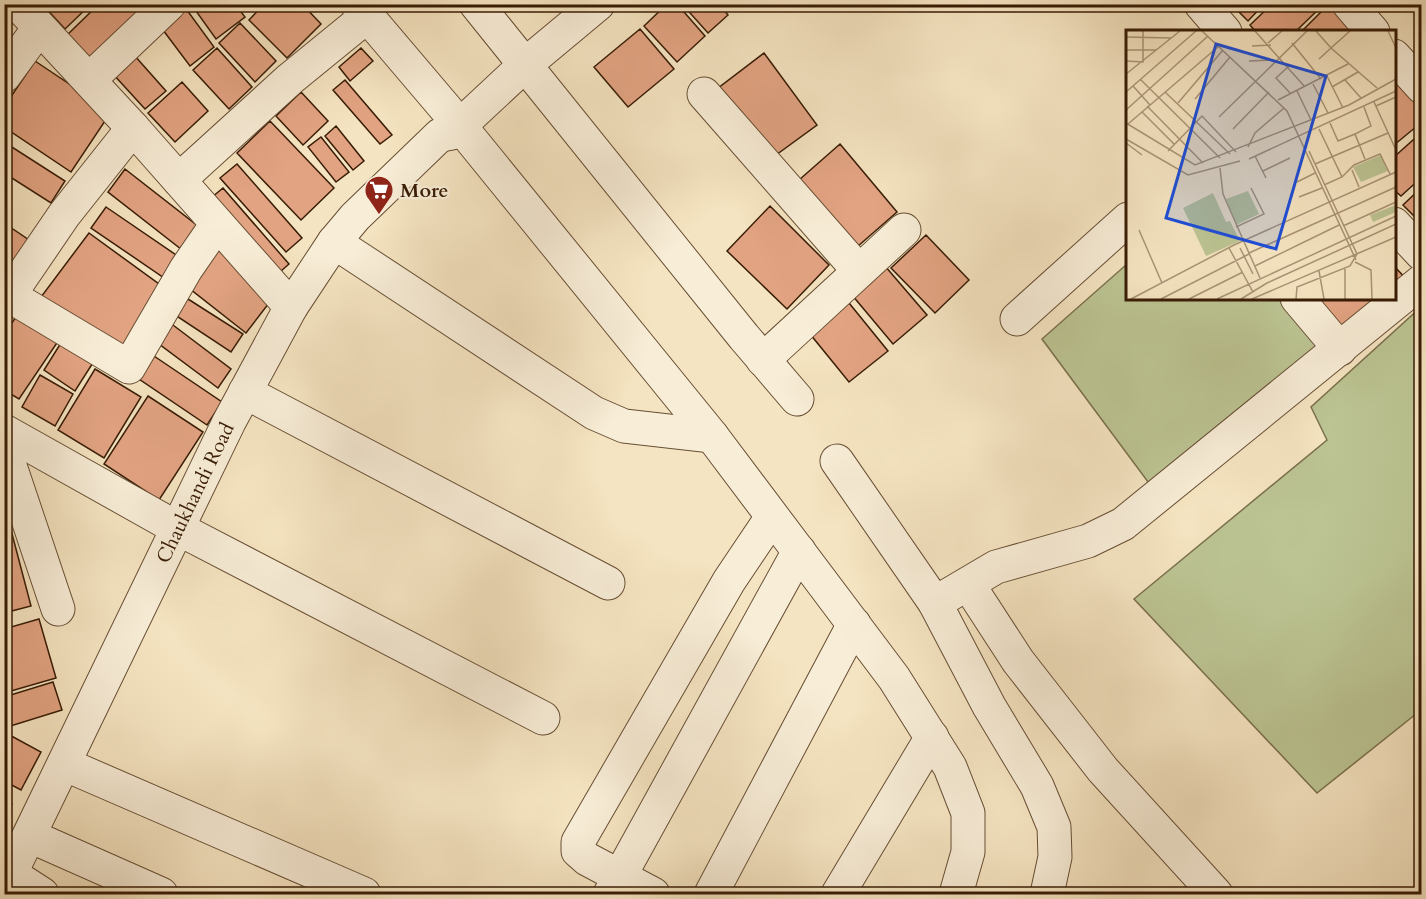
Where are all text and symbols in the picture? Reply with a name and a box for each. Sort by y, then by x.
inset map [1126,30,1396,300]
supermarket icon: More [363,174,395,216]
place label: More [400,177,448,204]
street label: Chaukhandi Road [150,418,241,568]

